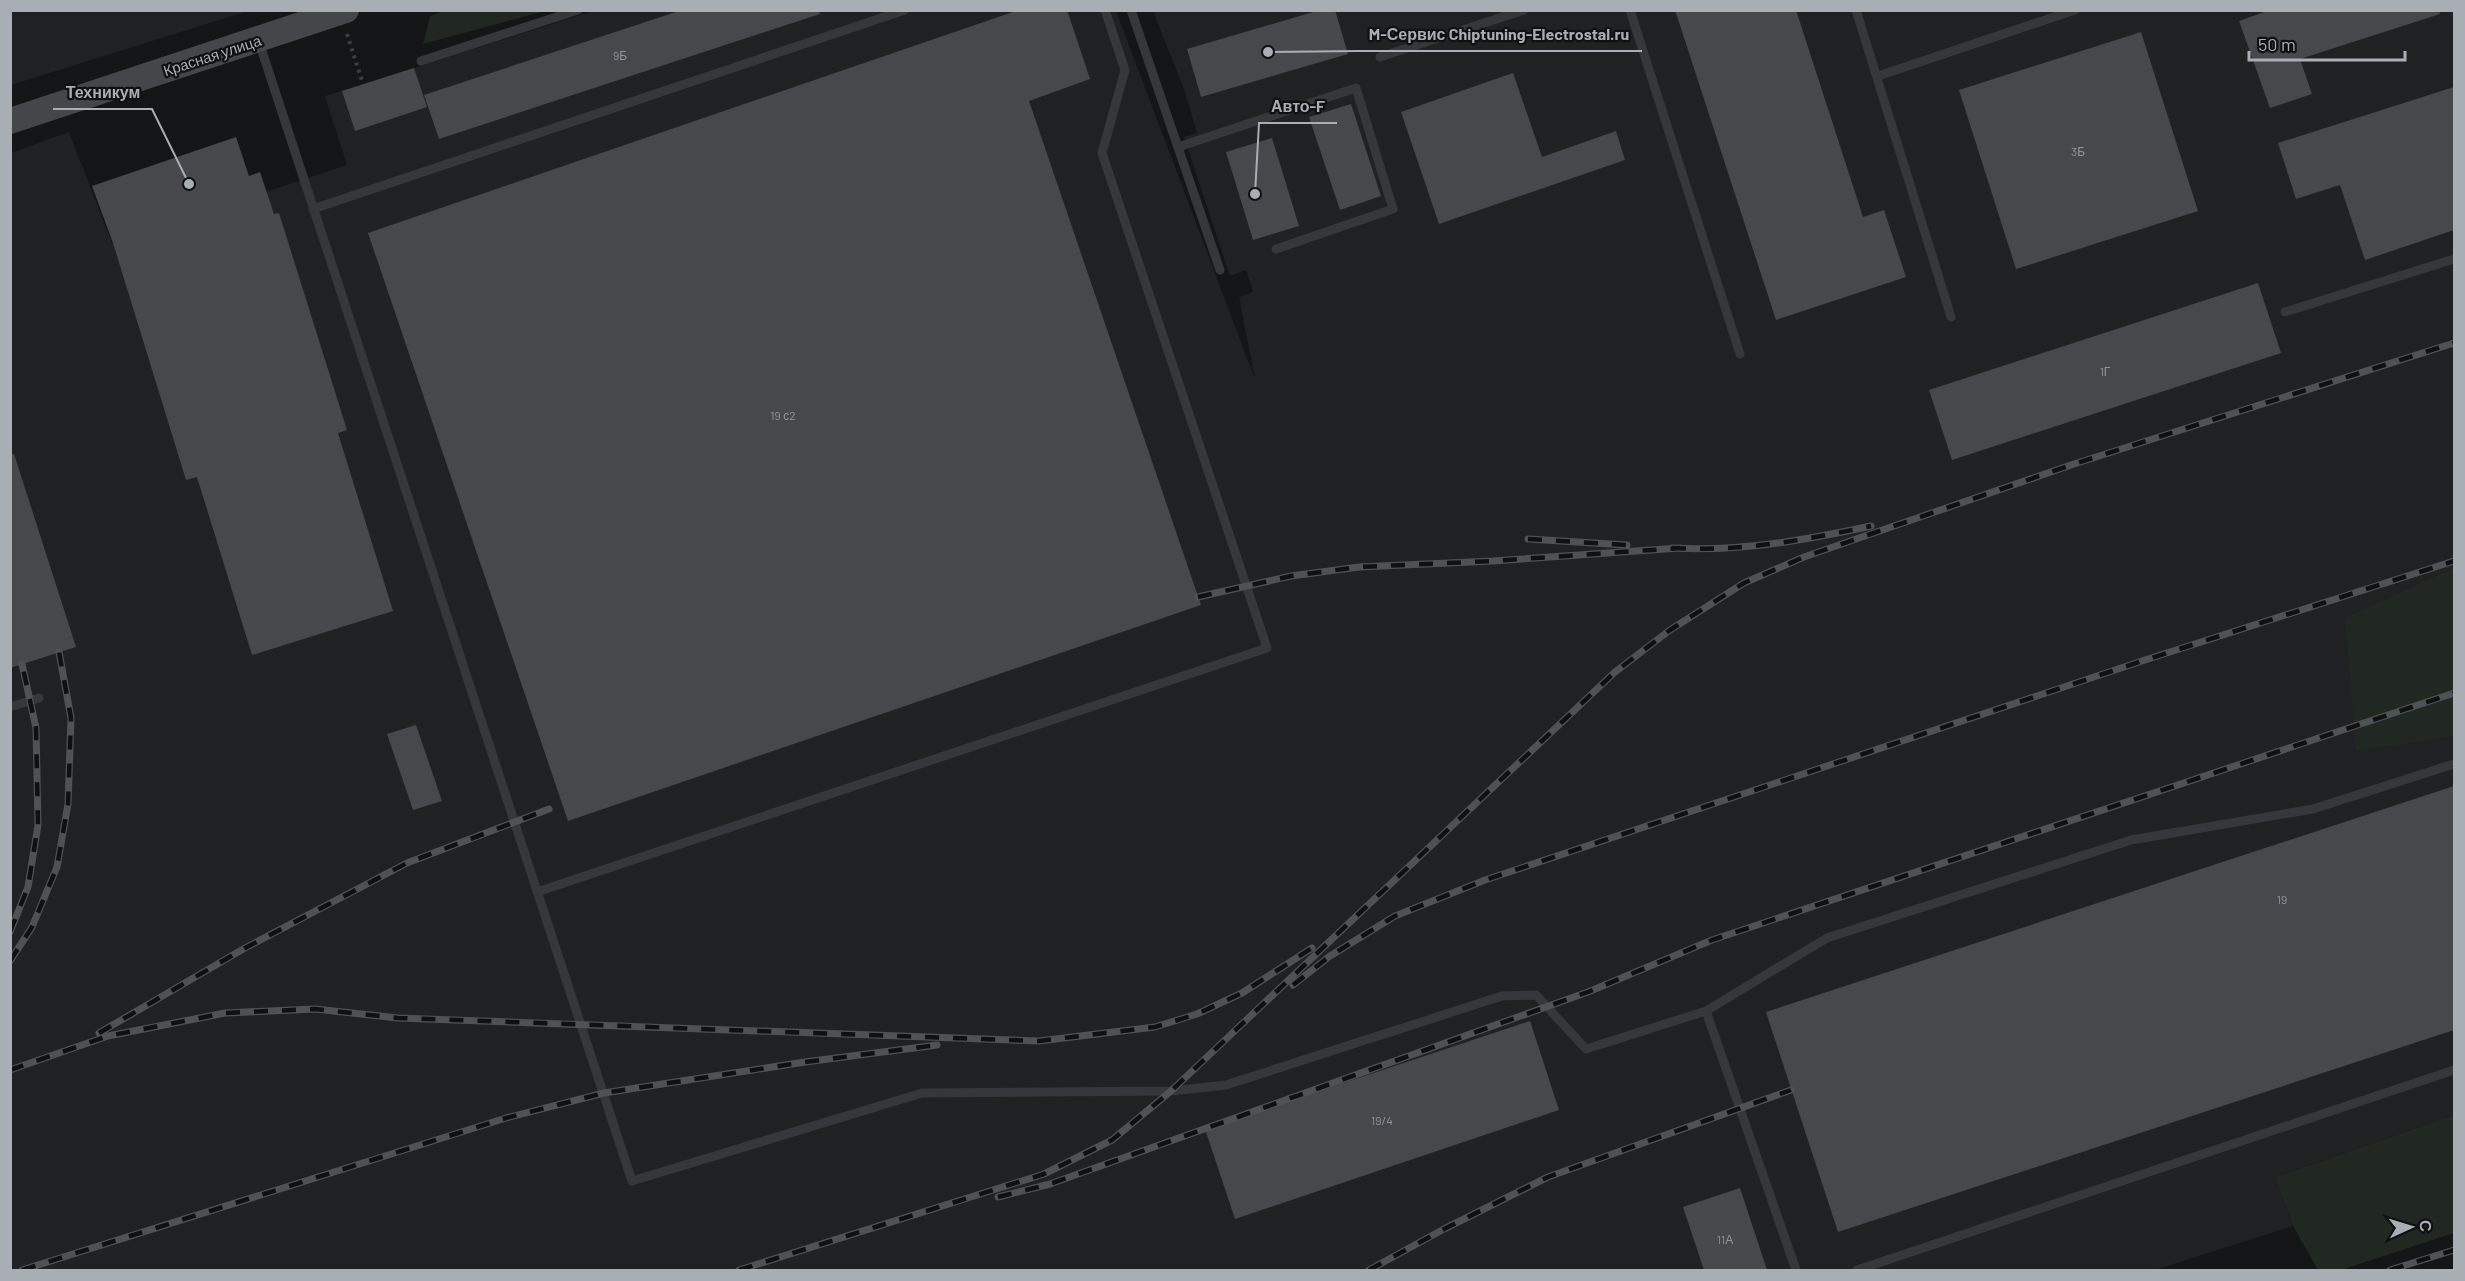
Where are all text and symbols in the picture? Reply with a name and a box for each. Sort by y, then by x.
callout: M-Сервис Chiptuning-Electrostal.ru [1357,17,1642,51]
text: M-Сервис Chiptuning-Electrostal.ru [1369,24,1629,43]
scale bar [2249,24,2405,62]
street label: Красная улица [161,30,264,79]
text: 50 m [2258,33,2296,55]
house number: 9Б [613,48,627,62]
callout: Техникум [53,75,152,109]
text: Техникум [66,82,140,101]
callout: Авто-F [1259,89,1337,123]
text: Авто-F [1271,96,1325,115]
house number: 3Б [2071,144,2085,158]
house number: 1Г [2100,364,2111,378]
house number: 19 с2 [770,408,796,422]
house number: 19 [2277,892,2287,906]
house number: 19/4 [1371,1113,1393,1127]
north arrow [2381,1197,2441,1257]
text: С [2417,1219,2436,1233]
house number: 11А [1717,1232,1733,1246]

